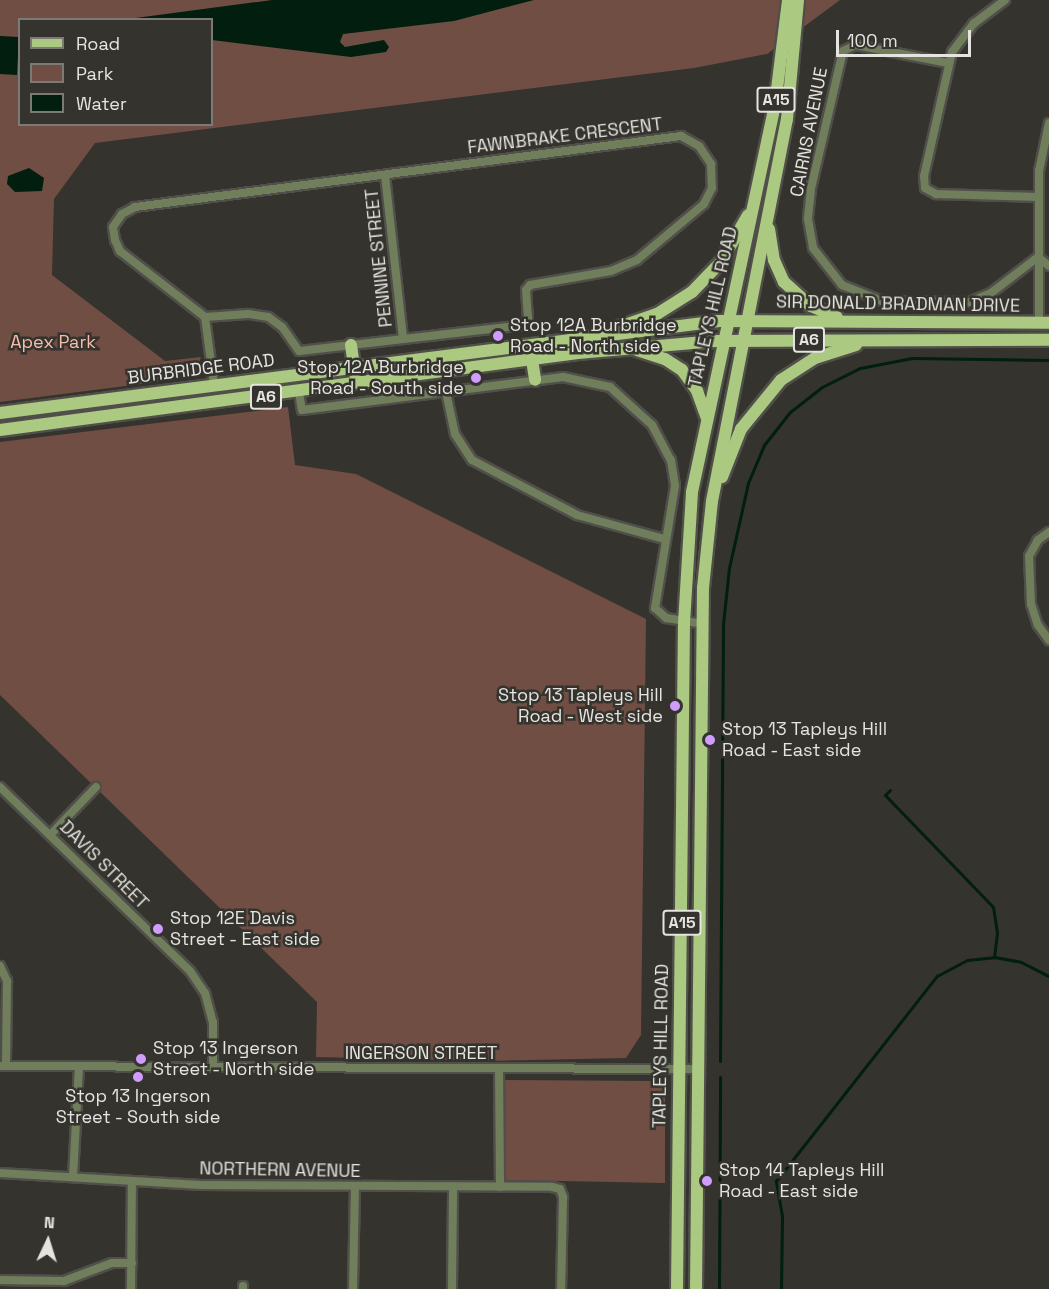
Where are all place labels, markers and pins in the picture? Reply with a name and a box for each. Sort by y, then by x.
place label: Stop 12A Burbridge Road - North side [510,315,677,358]
marker: Stop 12A Burbridge Road - North side [491,329,505,343]
place label: Stop 12A Burbridge Road - South side [297,357,464,400]
marker: Stop 12A Burbridge Road - South side [469,371,483,385]
place label: Stop 13 Tapleys Hill Road - West side [497,685,663,728]
marker: Stop 13 Tapleys Hill Road - West side [668,699,682,713]
place label: Stop 13 Tapleys Hill Road - East side [722,719,888,762]
marker: Stop 13 Tapleys Hill Road - East side [703,733,717,747]
place label: Stop 12E Davis Street - East side [170,908,321,950]
marker: Stop 12E Davis Street - East side [151,922,165,936]
place label: Stop 13 Ingerson Street - North side [153,1038,315,1080]
marker: Stop 13 Ingerson Street - North side [134,1052,148,1066]
marker: Stop 13 Ingerson Street - South side [131,1070,145,1084]
place label: Stop 13 Ingerson Street - South side [55,1086,221,1128]
place label: Stop 14 Tapleys Hill Road - East side [719,1160,885,1202]
marker: Stop 14 Tapleys Hill Road - East side [700,1174,714,1188]

